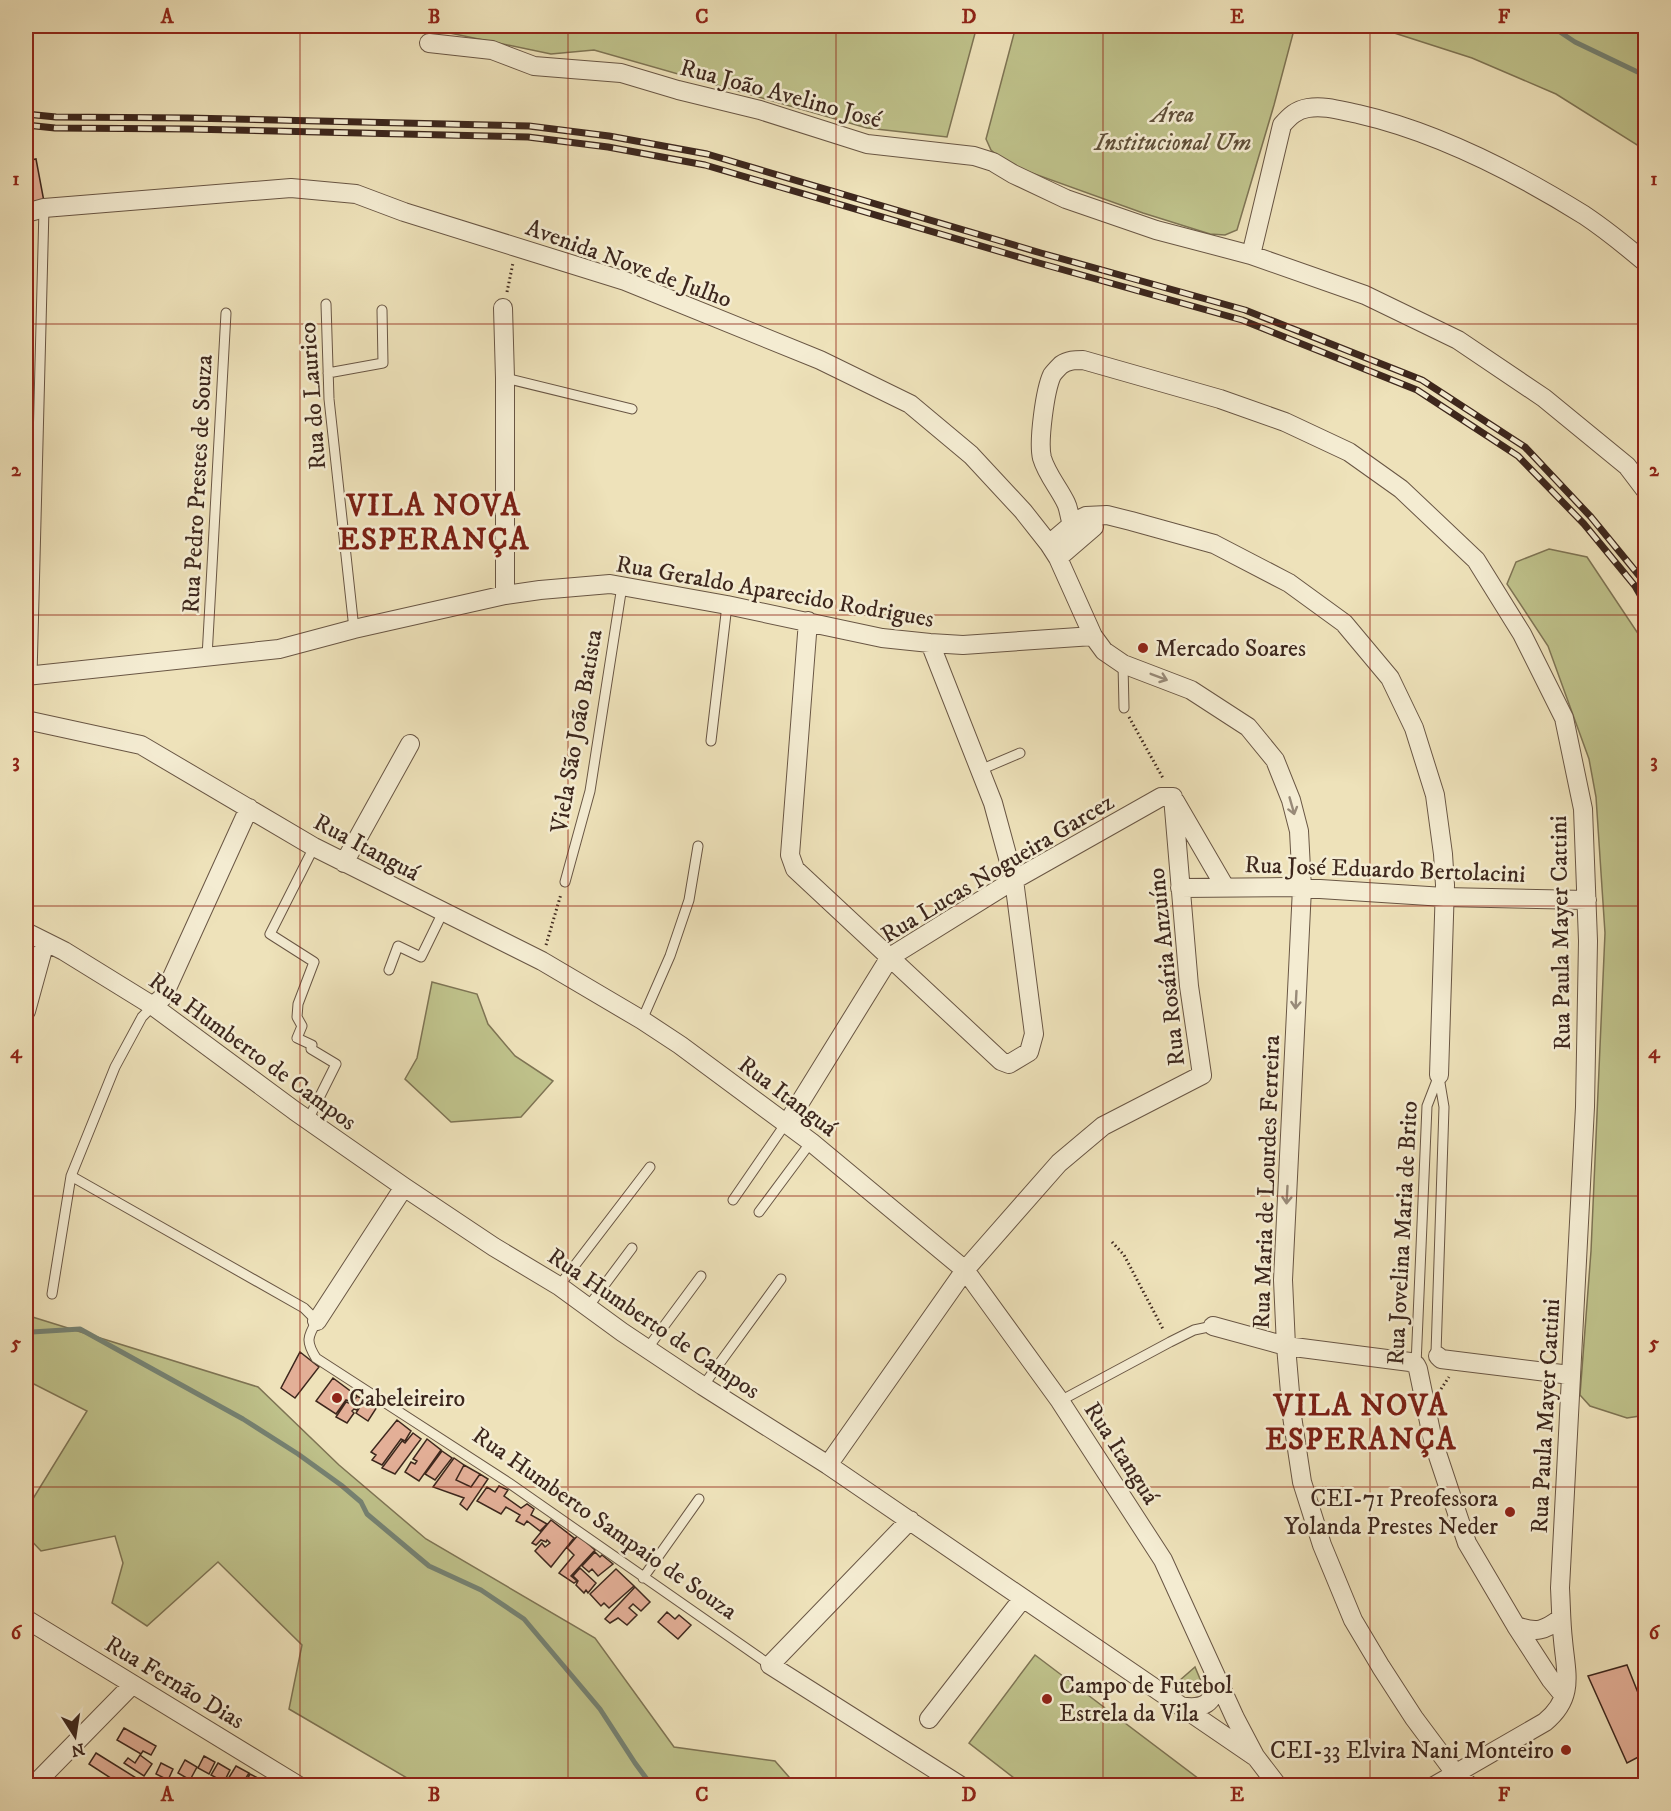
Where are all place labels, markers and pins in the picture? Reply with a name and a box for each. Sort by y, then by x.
place label: Mercado Soares [1155,634,1306,664]
marker: Mercado Soares [1136,641,1150,655]
place label: Cabeleireiro [349,1384,465,1414]
marker: Cabeleireiro [330,1391,344,1405]
place label: CEI-71 Preofessora Yolanda Prestes Neder [1284,1484,1499,1542]
marker: CEI-71 Preofessora Yolanda Prestes Neder [1503,1505,1517,1519]
place label: Campo de Futebol Estrela da Vila [1059,1671,1233,1729]
marker: Campo de Futebol Estrela da Vila [1040,1692,1054,1706]
place label: CEI-33 Elvira Nani Monteiro [1270,1736,1554,1766]
marker: CEI-33 Elvira Nani Monteiro [1559,1743,1573,1757]

